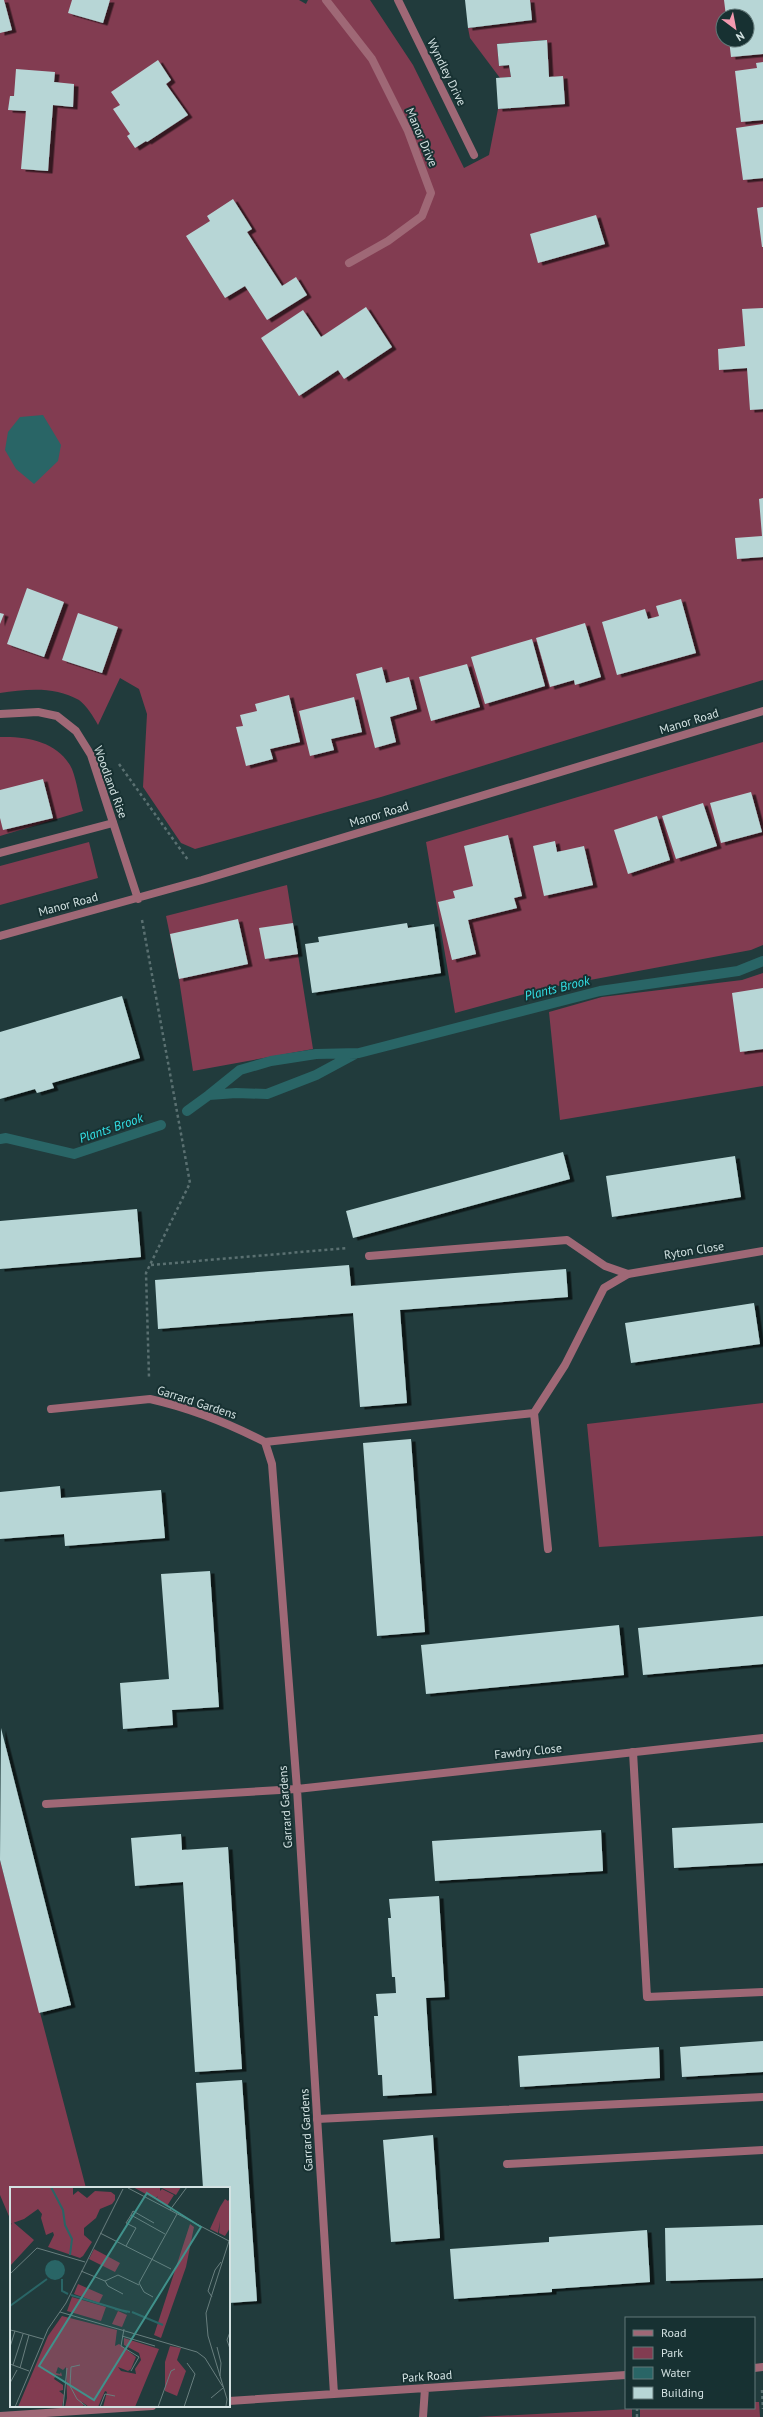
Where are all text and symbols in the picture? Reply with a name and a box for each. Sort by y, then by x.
north arrow [715,8,755,48]
text: N [734,29,747,44]
street label: Wyndley Drive [424,36,470,108]
street label: Manor Drive [403,105,441,169]
street label: Manor Road [658,705,720,737]
street label: Woodland Rise [91,744,131,820]
street label: Manor Road [348,798,410,830]
street label: Manor Road [37,889,99,919]
water label: Plants Brook [523,971,592,1004]
water label: Plants Brook [77,1109,146,1147]
street label: Ryton Close [663,1238,725,1262]
street label: Garrard Gardens [155,1382,239,1422]
street label: Fawdry Close [493,1740,563,1762]
street label: Garrard Gardens [275,1765,295,1849]
street label: Garrard Gardens [296,2088,316,2172]
inset map [10,2187,230,2407]
legend [625,2317,755,2409]
text: Road [661,2325,686,2340]
text: Park [661,2345,683,2360]
text: Water [661,2365,691,2380]
street label: Park Road [401,2367,453,2385]
text: Building [661,2385,704,2400]

